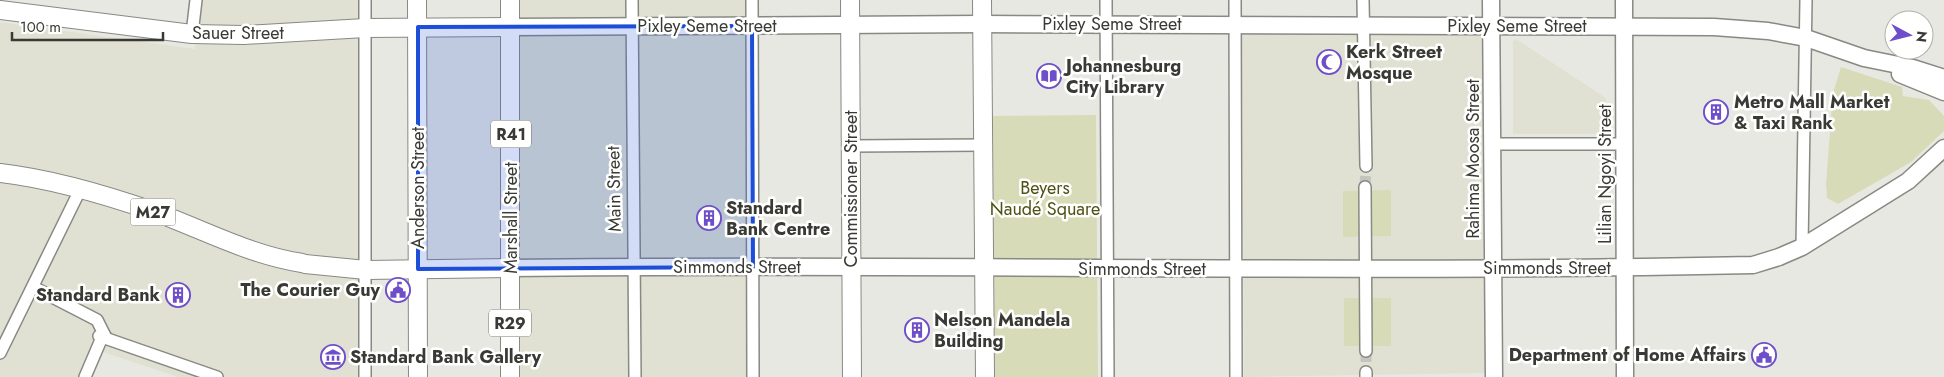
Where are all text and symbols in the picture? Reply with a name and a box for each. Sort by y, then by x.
scale bar [12,10,164,42]
north arrow [1884,10,1934,60]
street label: Pixley Seme Street [1042,11,1182,37]
street label: Pixley Seme Street [637,13,777,39]
street label: Pixley Seme Street [1447,13,1587,39]
text: 100 m [20,16,61,38]
street label: Sauer Street [192,20,285,46]
text: N [1911,30,1933,43]
place label: Kerk Street Mosque [1346,39,1442,86]
mosque icon: Kerk Street Mosque [1316,49,1342,75]
place label: Johannesburg City Library [1063,53,1181,100]
library icon: Johannesburg City Library [1036,63,1062,89]
street label: Rahima Moosa Street [1460,79,1486,239]
place label: Metro Mall Market & Taxi Rank [1734,89,1890,136]
building icon: Metro Mall Market & Taxi Rank [1703,99,1729,125]
street label: Lilian Ngoyi Street [1592,103,1618,244]
street label: Commissioner Street [838,110,864,268]
road number: R41 [491,120,531,148]
street label: Anderson Street [405,126,431,249]
street label: Main Street [600,145,628,232]
street label: Marshall Street [498,162,524,274]
park label: Beyers Naudé Square [990,175,1100,222]
place label: Standard Bank Centre [726,195,830,242]
road number: M27 [130,198,176,226]
building icon: Standard Bank Centre [696,205,722,231]
street label: Simmonds Street [673,254,802,280]
street label: Simmonds Street [1483,255,1612,281]
street label: Simmonds Street [1078,256,1207,282]
place label: The Courier Guy [241,277,381,303]
public building icon: The Courier Guy [385,277,411,303]
place label: Standard Bank [36,282,161,308]
building icon: Standard Bank [165,282,191,308]
place label: Nelson Mandela Building [934,307,1070,354]
road number: R29 [489,309,531,336]
building icon: Nelson Mandela Building [904,317,930,343]
place label: Department of Home Affairs [1509,342,1746,368]
public building icon: Department of Home Affairs [1751,342,1777,368]
museum icon: Standard Bank Gallery [320,344,346,370]
place label: Standard Bank Gallery [350,344,542,370]

